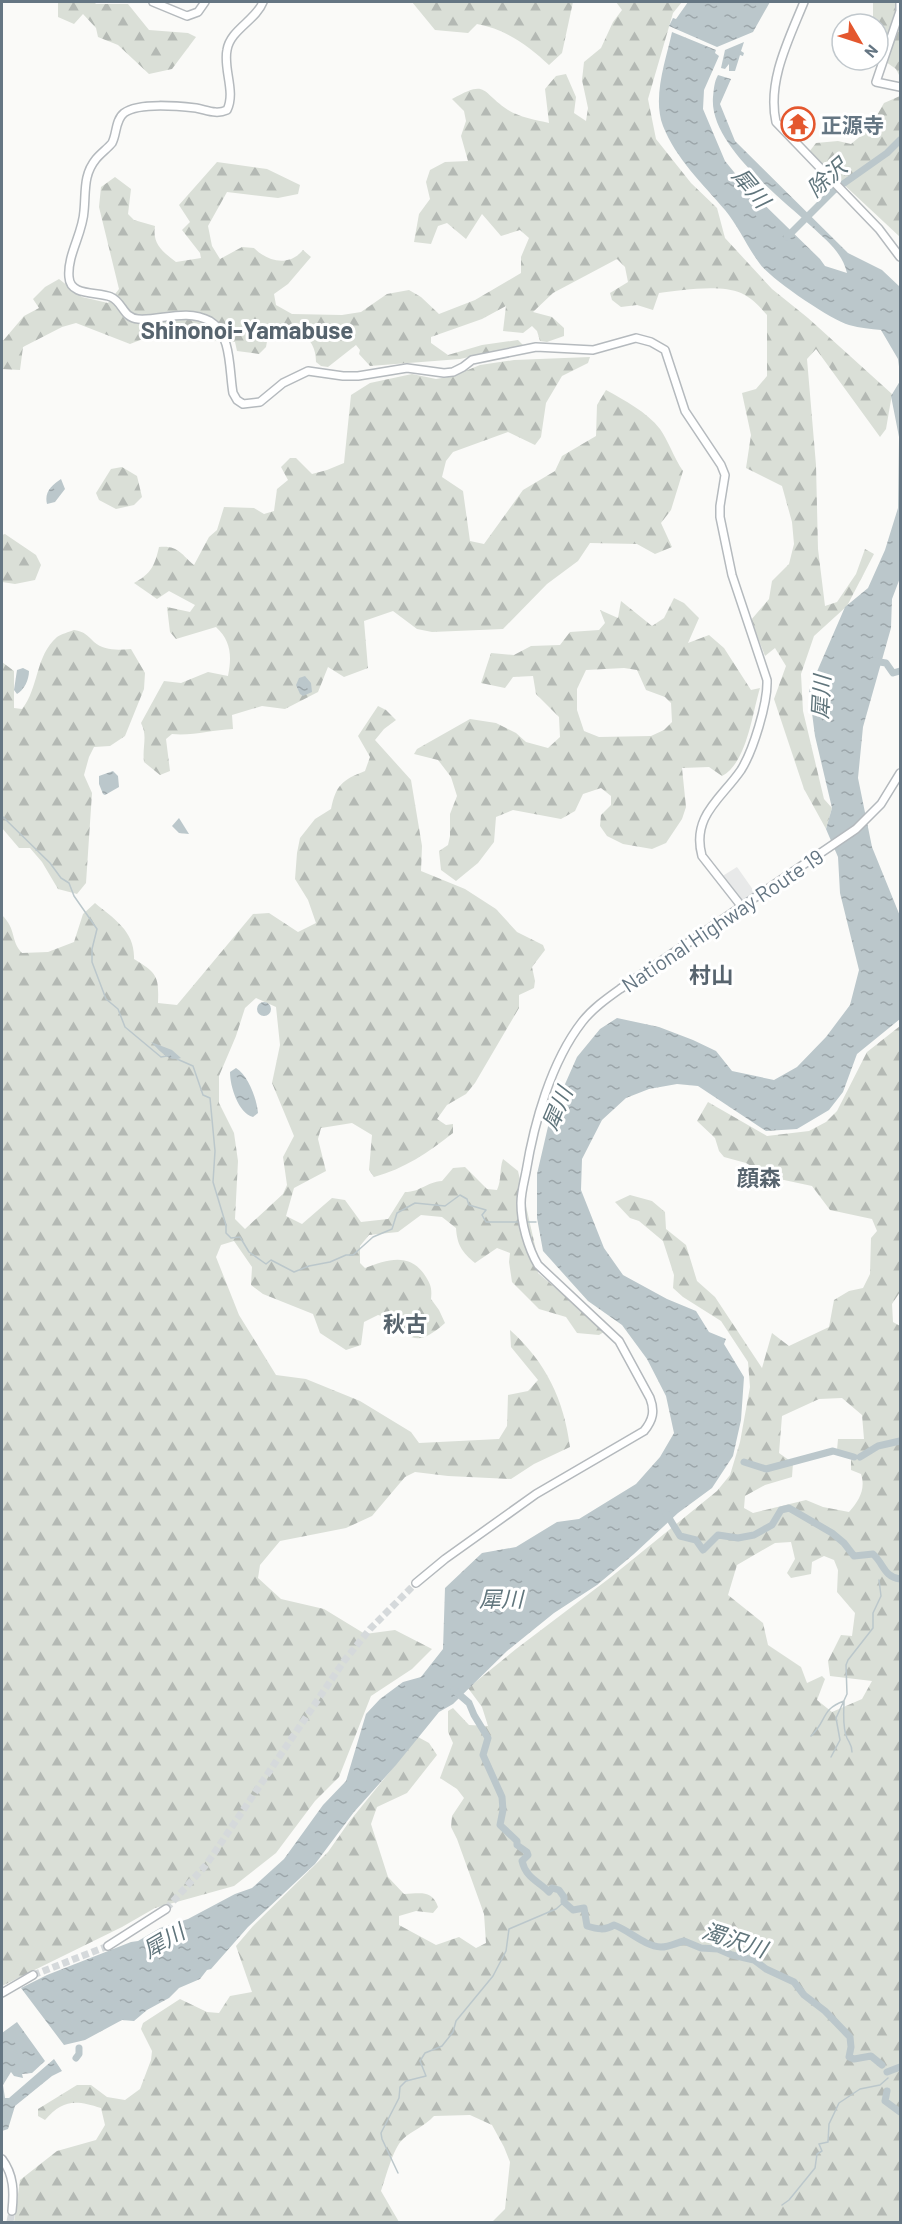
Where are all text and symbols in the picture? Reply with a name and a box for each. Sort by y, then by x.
north arrow [830,12,890,72]
text: N [861,42,883,62]
temple icon: 正源寺 [780,106,816,142]
place label: 正源寺 [821,112,884,137]
water label: 除沢 [801,151,853,201]
water label: 犀川 [728,162,777,214]
district label: Shinonoi-Yamabuse [141,315,353,344]
water label: 犀川 [806,672,834,720]
street label: National Highway Route 19 [616,843,828,997]
district label: 村山 [689,961,733,987]
water label: 犀川 [535,1081,577,1133]
district label: 顔森 [737,1164,781,1190]
district label: 秋古 [383,1310,427,1336]
water label: 犀川 [479,1585,525,1611]
water label: 濁沢川 [700,1916,772,1962]
water label: 犀川 [137,1917,190,1962]

